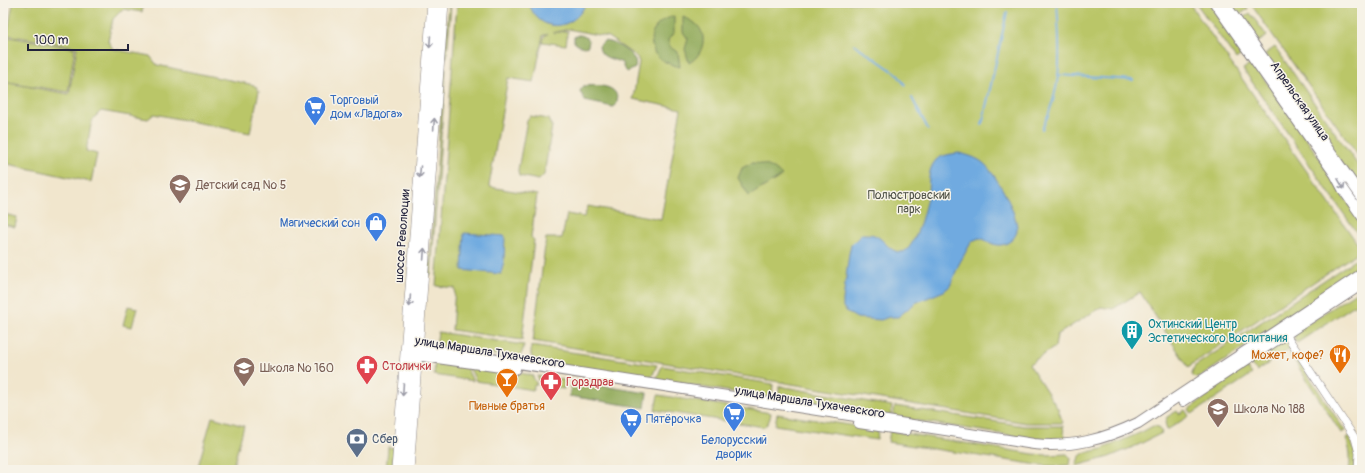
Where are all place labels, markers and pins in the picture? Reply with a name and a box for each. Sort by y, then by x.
place label: Торговый дом «Ладога» [330,93,402,122]
supermarket icon: Торговый дом «Ладога» [302,94,328,127]
school or university icon: Детский сад № 5 [167,172,193,205]
place label: Детский сад № 5 [195,178,286,193]
shop icon: Магический сон [363,210,389,243]
place label: Магический сон [280,216,360,231]
place label: Охтинский Центр Эстетического Воспитания [1148,317,1288,346]
building icon: Охтинский Центр Эстетического Воспитания [1119,318,1145,351]
restaurant icon: Может, кофе? [1327,342,1353,375]
place label: Может, кофе? [1251,348,1324,363]
pharmacy icon: Столички [354,353,380,386]
school or university icon: Школа № 160 [231,355,257,388]
place label: Столички [382,359,432,374]
place label: Школа № 160 [260,361,334,376]
bar icon: Пивные братья [494,366,520,399]
pharmacy icon: Горздрав [538,369,564,402]
place label: Горздрав [566,375,614,390]
school or university icon: Школа № 188 [1205,396,1231,429]
place label: Пивные братья [469,399,545,414]
supermarket icon: Белорусский дворик [721,400,747,433]
place label: Школа № 188 [1234,402,1305,417]
supermarket icon: Пятёрочка [618,406,644,439]
place label: Пятёрочка [646,412,702,427]
bank icon: Сбер [344,426,370,459]
place label: Сбер [372,432,398,447]
place label: Белорусский дворик [701,433,767,462]

